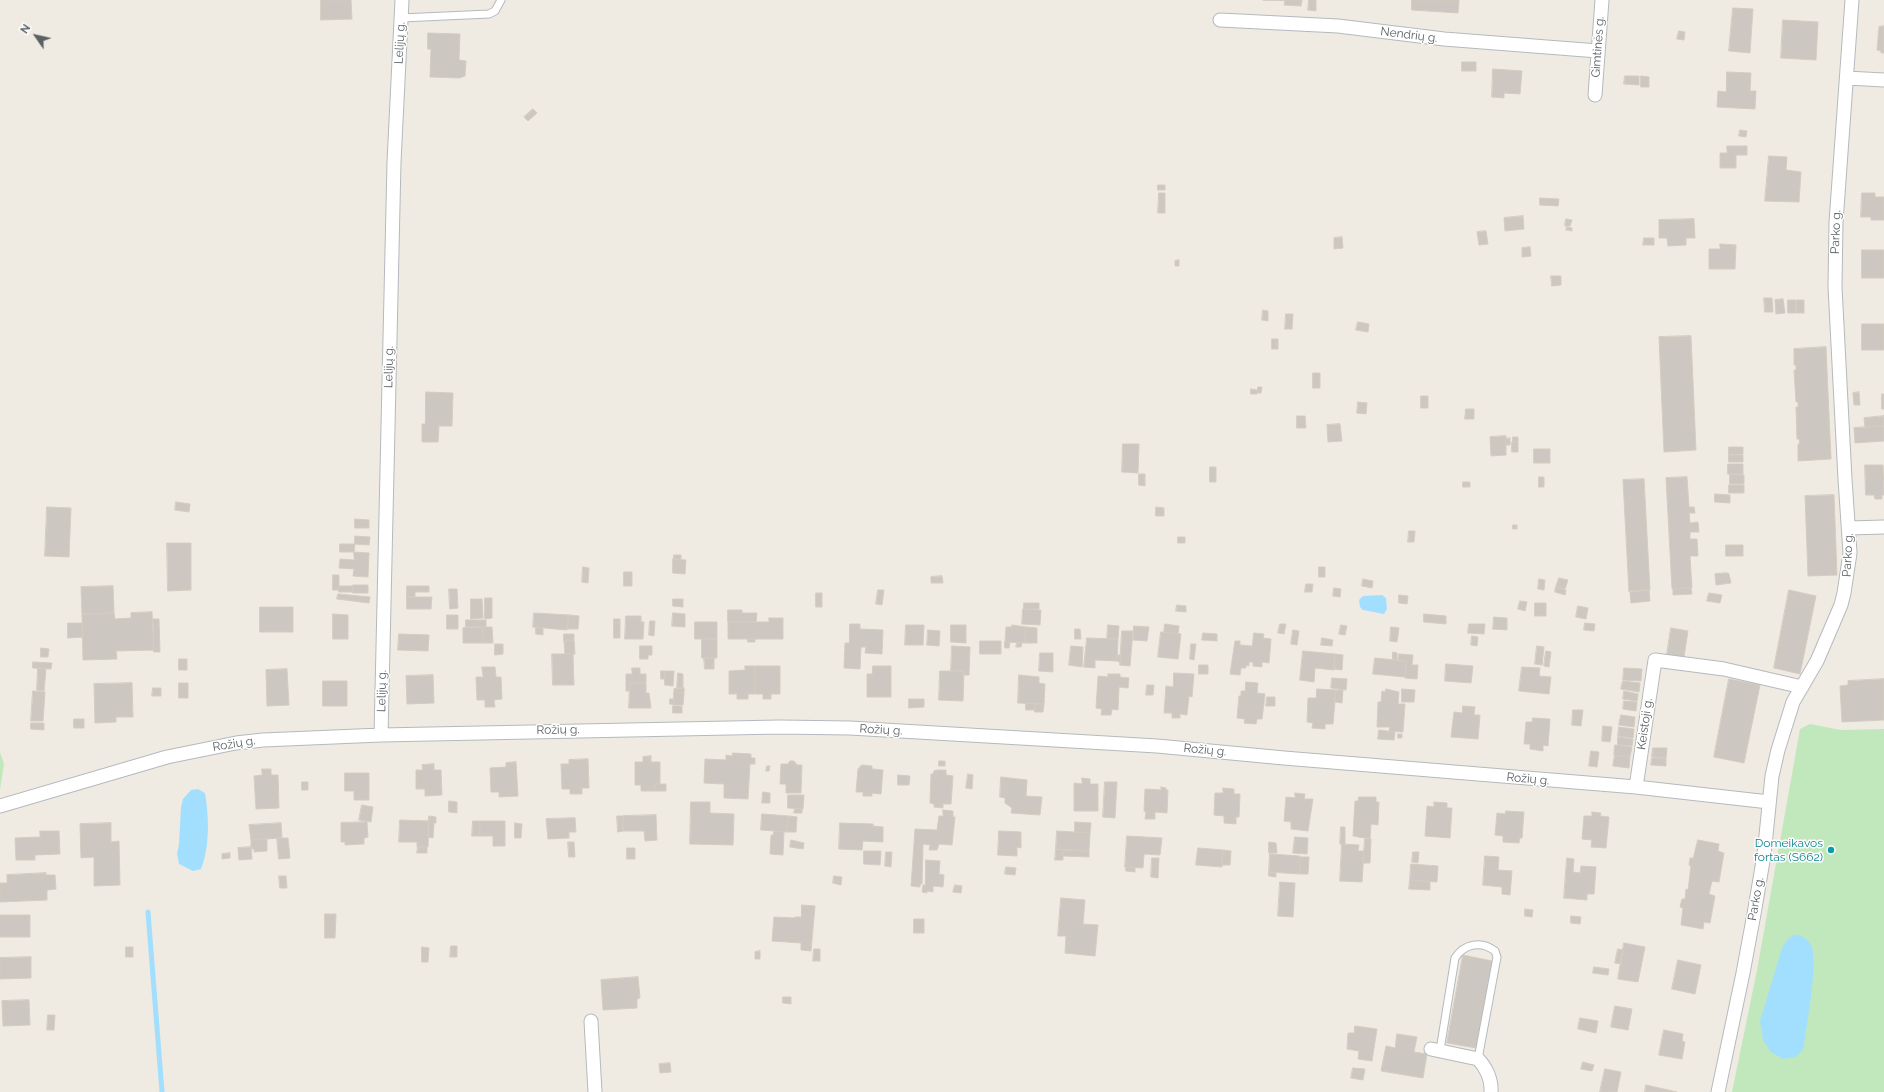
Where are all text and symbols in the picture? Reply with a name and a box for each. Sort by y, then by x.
north arrow [16,16,56,56]
street label: Gimtinės g. [1589,16,1607,78]
street label: Lelijų g. [392,21,408,65]
text: N [18,22,33,36]
street label: Nendrių g. [1380,24,1438,46]
street label: Parko g. [1828,210,1844,254]
street label: Lelijų g. [381,346,397,388]
street label: Parko g. [1840,533,1856,577]
street label: Lelijų g. [374,670,390,712]
street label: Keistoji g. [1634,697,1656,751]
street label: Rožių g. [536,722,580,738]
street label: Rožių g. [859,722,903,738]
street label: Rožių g. [212,734,256,754]
street label: Rožių g. [1183,741,1227,759]
street label: Rožių g. [1506,770,1550,788]
place label: Domeikavos fortas (S662) [1754,836,1823,864]
marker: Domeikavos fortas (S662) [1826,845,1836,855]
street label: Parko g. [1745,876,1767,922]

